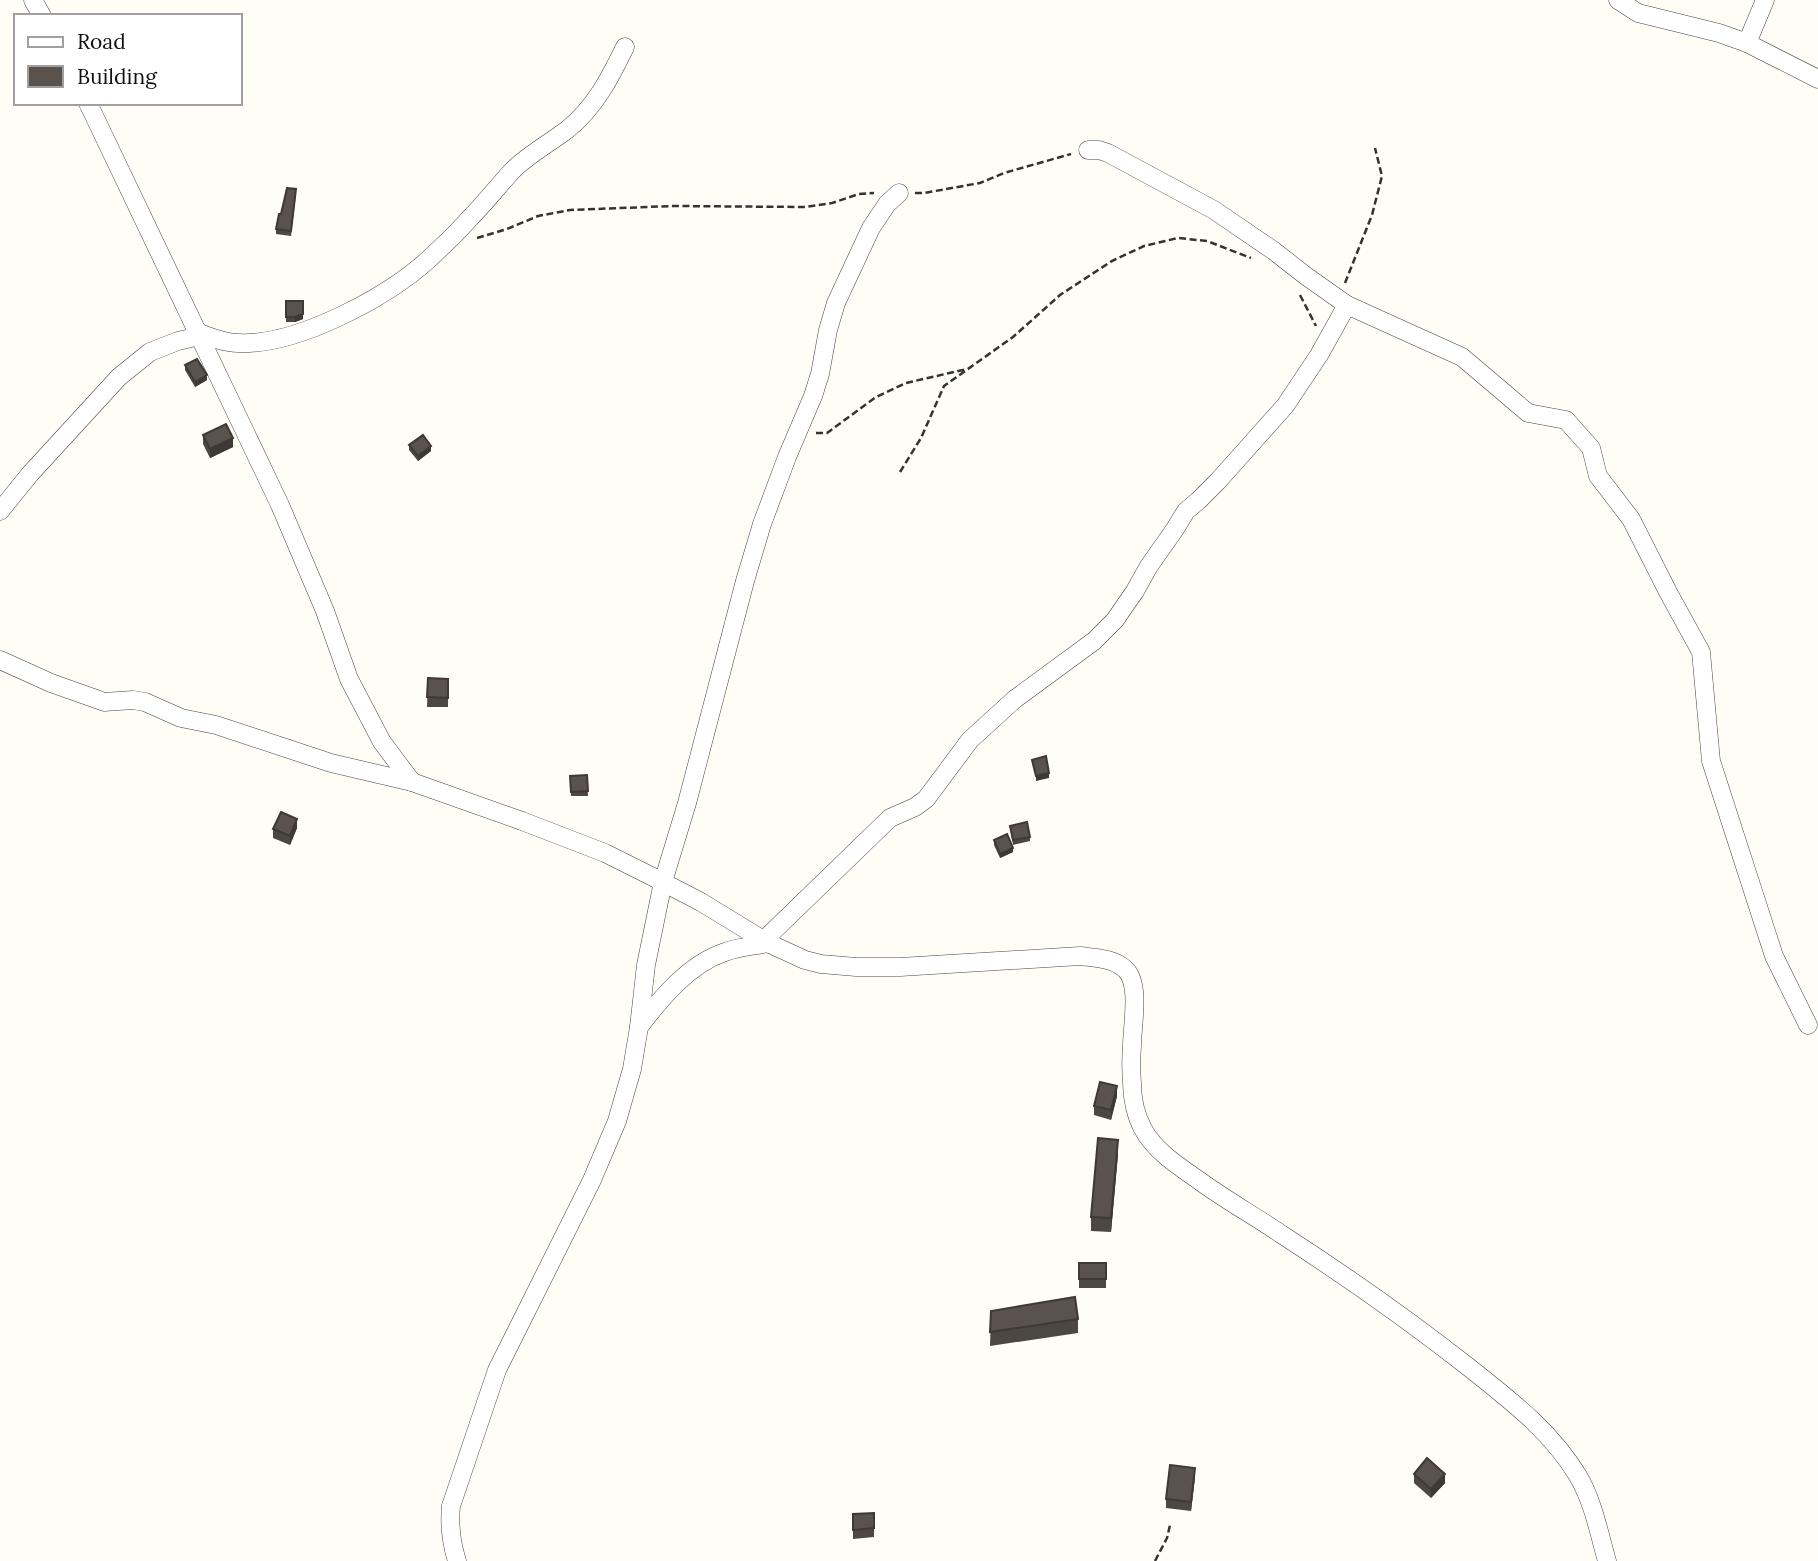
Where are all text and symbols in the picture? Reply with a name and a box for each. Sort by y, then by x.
legend [14,14,242,105]
text: Road [77,28,126,55]
text: Building [77,63,157,90]

